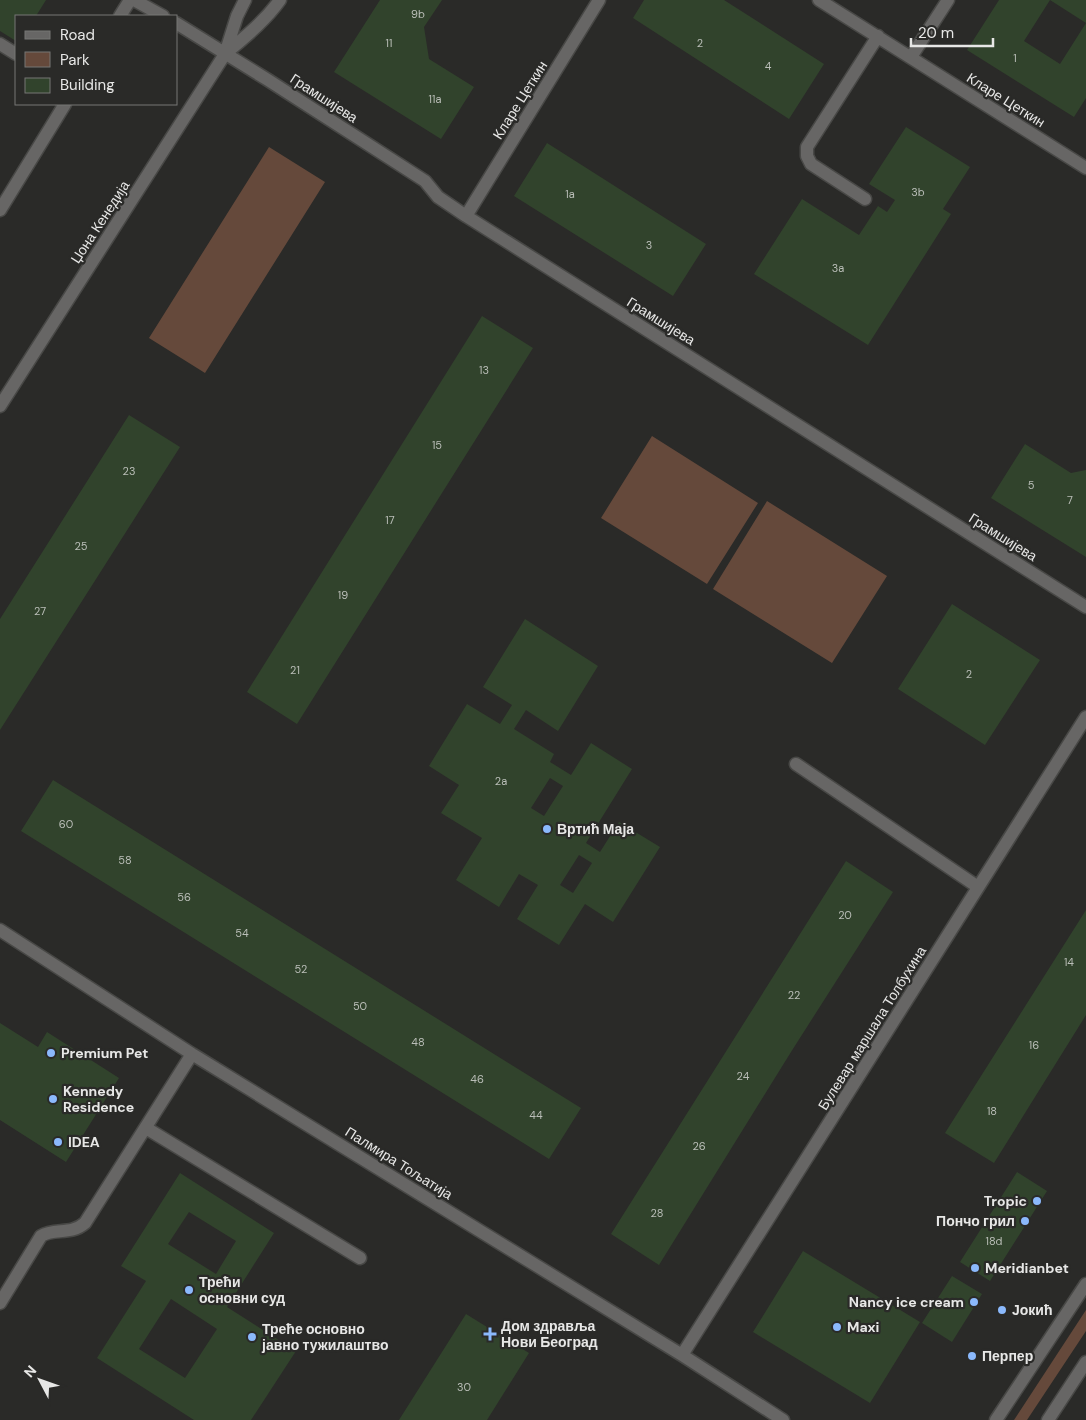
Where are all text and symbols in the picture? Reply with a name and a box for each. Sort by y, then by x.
house number: 9b [411,7,425,21]
legend [15,15,178,105]
scale bar [911,15,994,47]
text: 20 m [918,23,954,43]
text: Road [60,25,95,45]
house number: 11 [386,36,392,50]
house number: 2 [697,36,703,50]
text: Park [60,50,90,70]
house number: 1 [1013,51,1017,65]
street label: Кларе Цеткин [489,57,551,143]
house number: 4 [765,59,772,73]
street label: Грамшијева [287,69,361,127]
street label: Кларе Цеткин [963,69,1049,131]
text: Building [60,75,115,95]
house number: 11a [429,92,441,106]
street label: Џона Кенедија [67,177,134,267]
house number: 3b [911,185,925,199]
house number: 1a [565,187,575,201]
house number: 3 [646,238,652,252]
house number: 3a [832,261,844,275]
street label: Грамшијева [624,293,699,349]
house number: 13 [479,363,489,377]
house number: 15 [432,438,442,452]
house number: 23 [123,464,135,478]
house number: 5 [1028,478,1035,492]
house number: 7 [1067,493,1073,507]
street label: Грамшијева [966,509,1041,565]
house number: 17 [385,513,395,527]
house number: 25 [74,539,88,553]
house number: 19 [338,588,348,602]
house number: 27 [34,604,46,618]
house number: 21 [290,663,300,677]
house number: 2 [966,667,972,681]
house number: 2a [495,774,507,788]
house number: 60 [59,817,73,831]
place label: Вртић Маја [557,820,634,838]
marker: Вртић Маја [541,823,553,835]
house number: 58 [118,853,132,867]
house number: 56 [177,890,191,904]
house number: 20 [838,908,852,922]
house number: 54 [235,926,249,940]
street label: Булевар маршала Толбухина [814,942,930,1113]
house number: 14 [1064,955,1074,969]
house number: 52 [295,962,307,976]
house number: 22 [788,988,800,1002]
house number: 50 [353,999,367,1013]
house number: 48 [411,1035,425,1049]
house number: 16 [1029,1038,1039,1052]
place label: Premium Pet [61,1044,148,1062]
marker: Premium Pet [45,1047,57,1059]
house number: 24 [737,1069,750,1083]
house number: 46 [470,1072,484,1086]
place label: Kennedy Residence [63,1082,134,1116]
marker: Kennedy Residence [47,1093,59,1105]
house number: 18 [987,1104,997,1118]
house number: 44 [529,1108,543,1122]
street label: Палмира Тољатија [342,1123,456,1203]
place label: IDEA [68,1133,100,1151]
marker: IDEA [52,1136,64,1148]
house number: 26 [692,1139,706,1153]
place label: Tropic [984,1192,1027,1210]
marker: Tropic [1031,1195,1043,1207]
house number: 28 [651,1206,663,1220]
place label: Пончо грил [936,1212,1015,1230]
marker: Пончо грил [1019,1215,1031,1227]
house number: 18d [985,1234,1003,1248]
place label: Meridianbet [985,1259,1069,1277]
marker: Meridianbet [969,1262,981,1274]
place label: Трећи основни суд [199,1273,285,1307]
marker: Трећи основни суд [183,1284,195,1296]
place label: Nancy ice cream [849,1293,964,1311]
marker: Nancy ice cream [968,1296,980,1308]
place label: Јокић [1012,1301,1053,1319]
marker: Јокић [996,1304,1008,1316]
place label: Дом здравља Нови Београд [501,1317,598,1351]
place label: Maxi [847,1318,880,1336]
place label: Треће основно јавно тужилаштво [261,1320,388,1354]
marker: Maxi [831,1321,843,1333]
marker: Дом здравља Нови Београд [483,1327,497,1341]
marker: Треће основно јавно тужилаштво [246,1331,258,1343]
place label: Перпер [982,1347,1033,1365]
marker: Перпер [966,1350,978,1362]
north arrow [15,1355,65,1405]
text: N [20,1362,40,1381]
house number: 30 [457,1380,471,1394]

